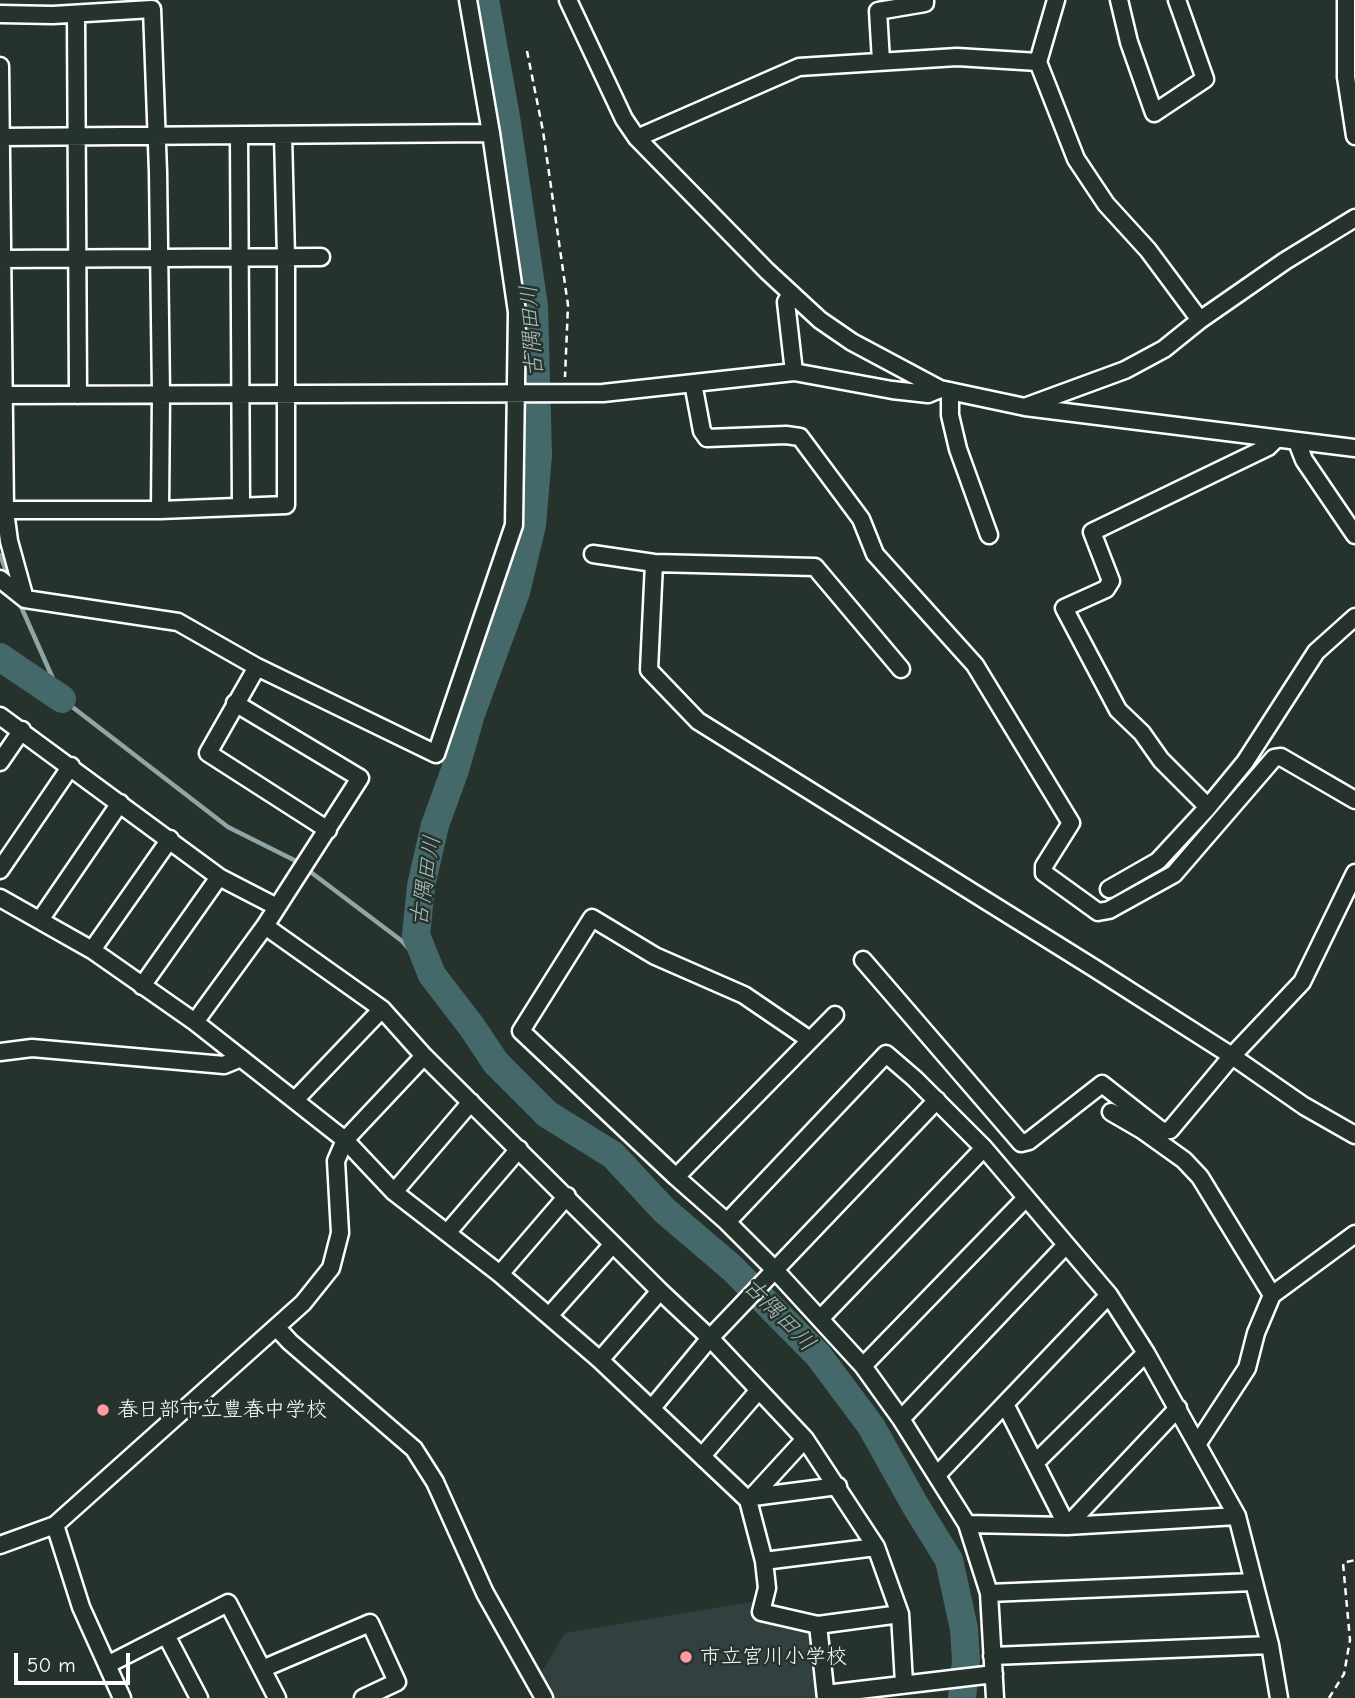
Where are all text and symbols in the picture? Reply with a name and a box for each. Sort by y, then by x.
water label: 古隅田川 [515,284,549,378]
water label: 古隅田川 [405,833,447,929]
water label: 古隅田川 [737,1272,821,1358]
place label: 春日部市立豊春中学校 [117,1397,327,1423]
marker: 春日部市立豊春中学校 [95,1402,111,1418]
scale bar [18,1638,133,1682]
place label: 市立宮川小学校 [700,1644,847,1670]
marker: 市立宮川小学校 [678,1649,694,1665]
text: 50 m [27,1653,76,1677]

